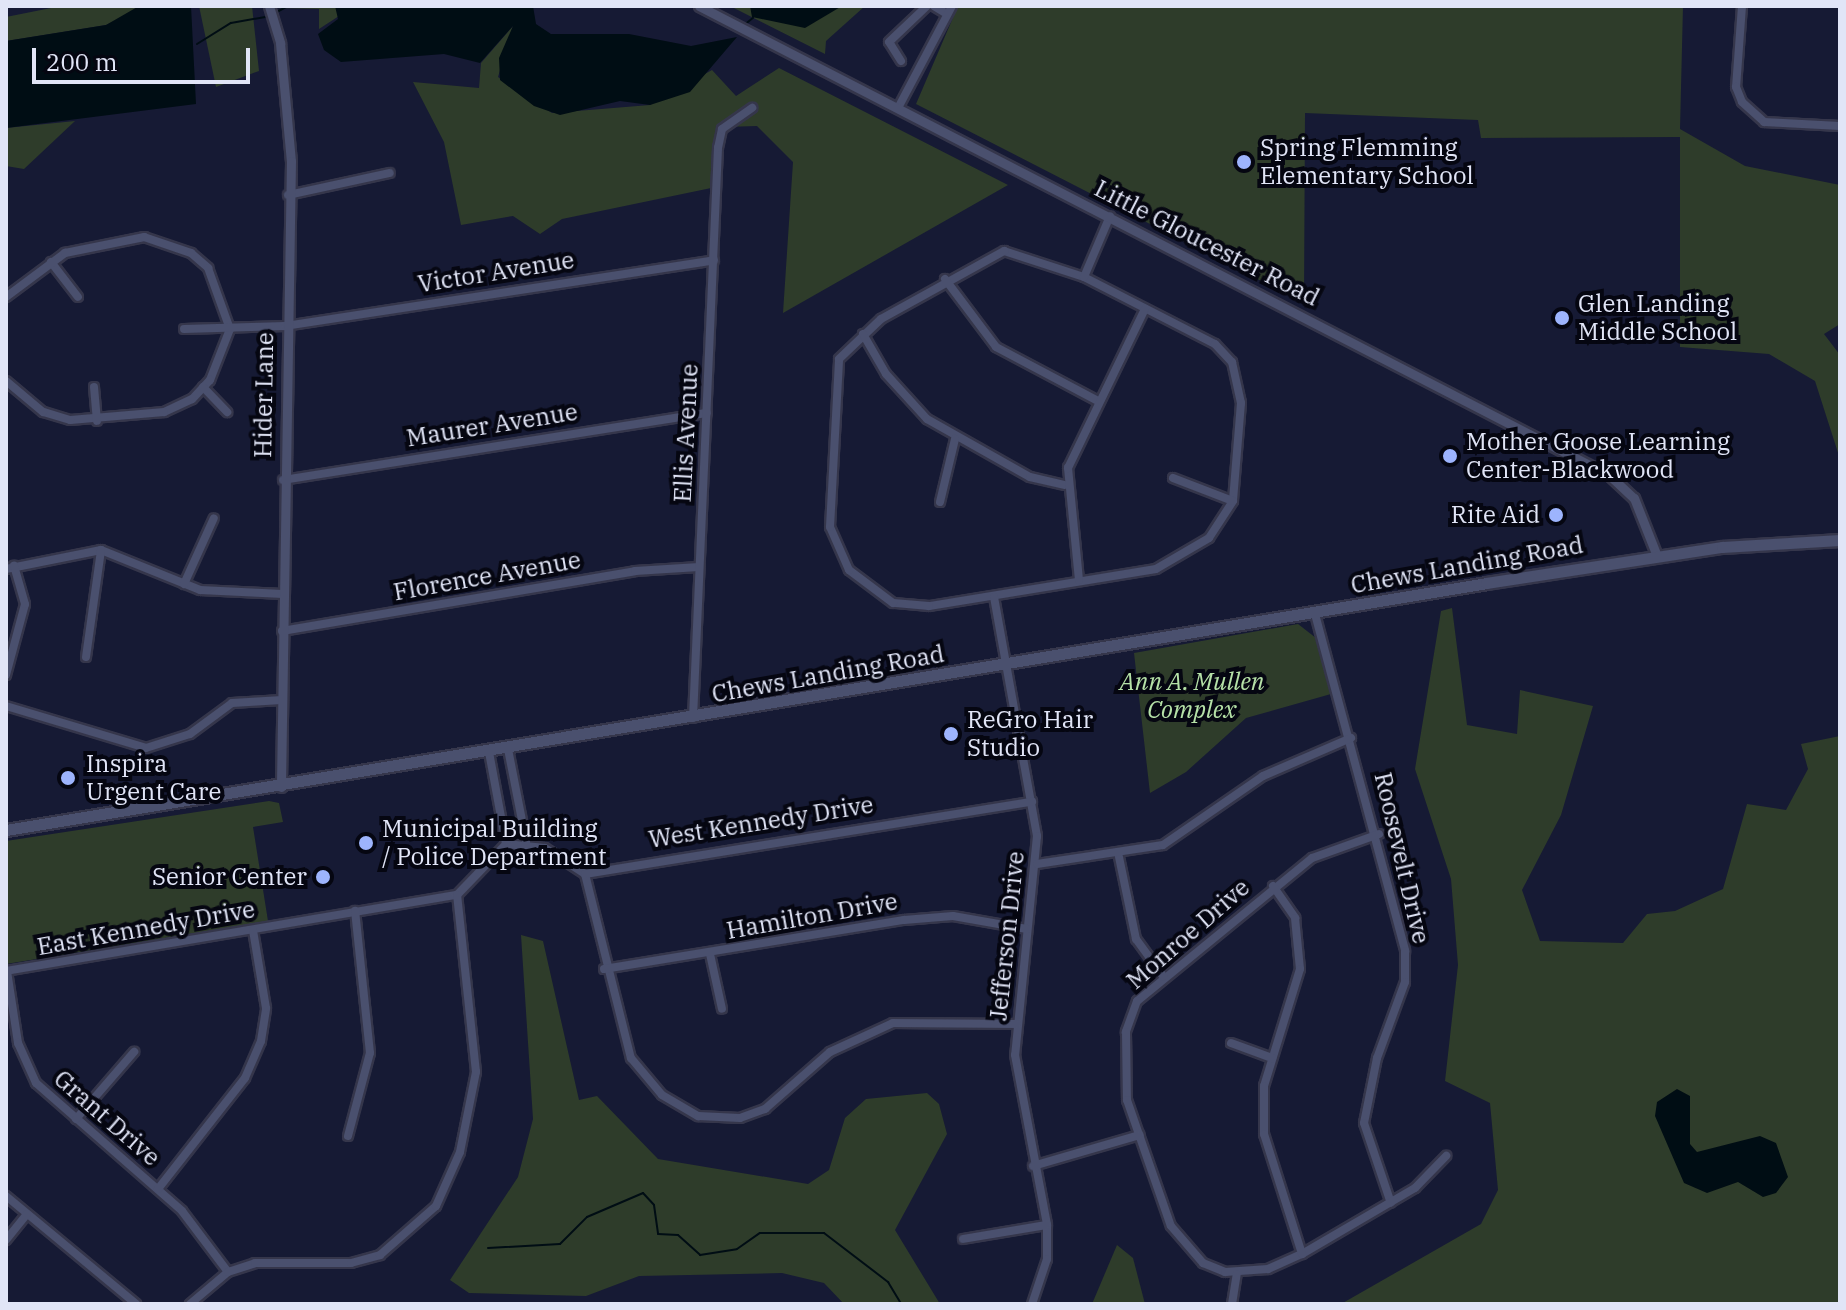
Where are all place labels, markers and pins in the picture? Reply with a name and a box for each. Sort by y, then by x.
place label: Spring Flemming Elementary School [1260,134,1474,190]
marker: Spring Flemming Elementary School [1235,153,1253,171]
place label: Glen Landing Middle School [1578,290,1737,346]
marker: Glen Landing Middle School [1553,309,1571,327]
place label: Mother Goose Learning Center-Blackwood [1466,428,1730,484]
marker: Mother Goose Learning Center-Blackwood [1441,447,1459,465]
place label: Rite Aid [1451,501,1540,529]
marker: Rite Aid [1547,506,1565,524]
place label: ReGro Hair Studio [967,706,1093,762]
marker: ReGro Hair Studio [942,725,960,743]
place label: Inspira Urgent Care [86,750,221,806]
marker: Inspira Urgent Care [57,767,79,789]
place label: Municipal Building / Police Department [382,815,606,871]
marker: Municipal Building / Police Department [357,834,375,852]
place label: Senior Center [152,863,307,891]
marker: Senior Center [314,868,332,886]

